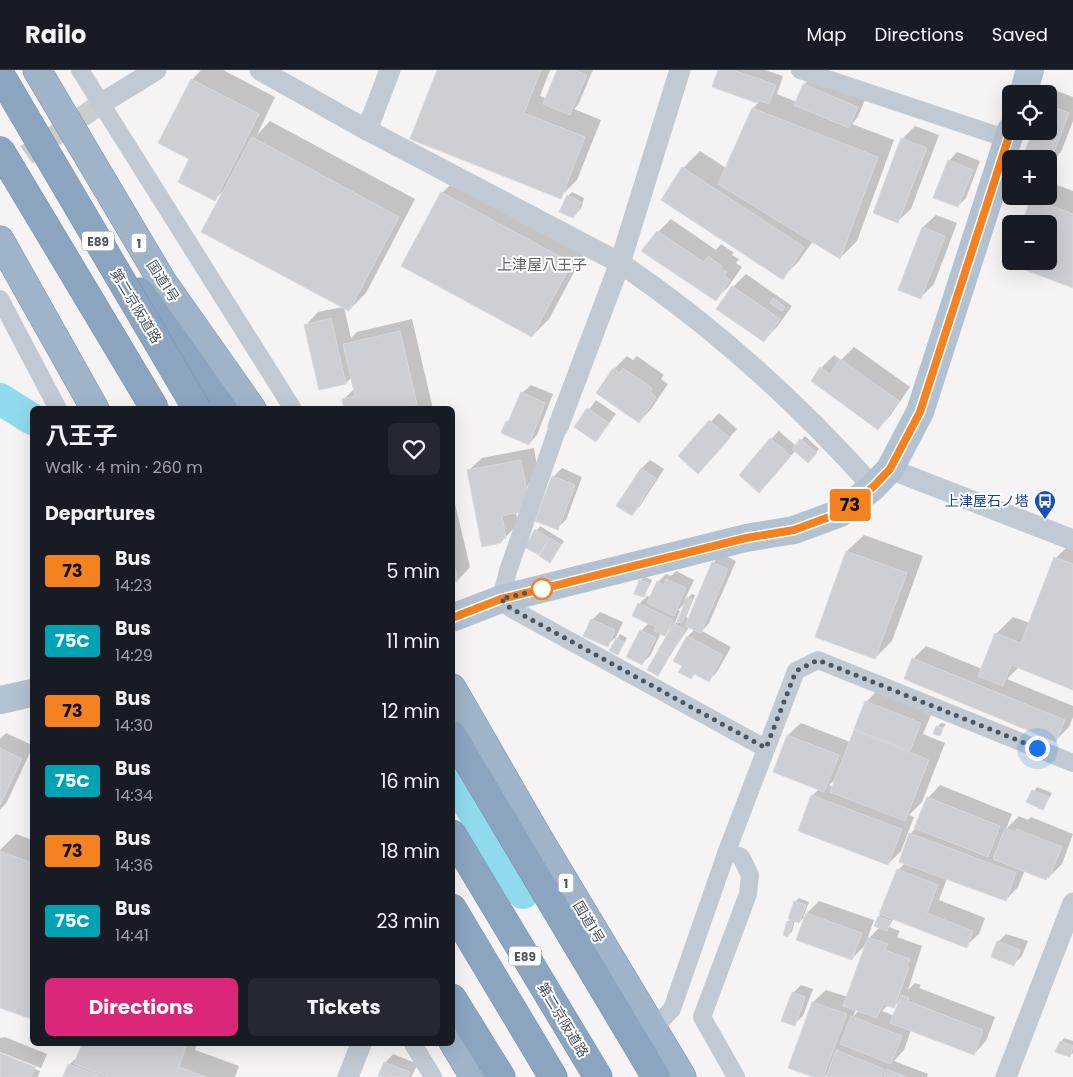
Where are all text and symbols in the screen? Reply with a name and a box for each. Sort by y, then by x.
text: Railo [25,18,86,51]
text: Map [807,22,846,47]
text: Directions [874,22,964,47]
text: Saved [992,22,1048,47]
map controls [1002,85,1057,270]
button: locate [1002,85,1057,140]
button: + [1002,150,1057,205]
button: − [1002,215,1057,270]
road number: E89 [82,232,114,250]
road number: 1 [132,234,146,252]
district label: 上津屋八王子 [497,254,587,275]
street label: 国道1号 [142,256,184,306]
street label: 第二京阪道路 [106,265,166,347]
text: 八王子 [45,419,117,452]
button: heart [388,423,440,475]
text: Walk · 4 min · 260 m [45,456,203,479]
line badge: 73 [828,489,872,521]
bus stop icon: 上津屋石ノ塔 [1033,489,1057,520]
place label: 上津屋石ノ塔 [945,491,1029,511]
text: 73 [840,492,860,517]
text: Departures [45,500,155,527]
text: Bus [115,545,151,572]
text: 73 [62,558,83,583]
text: 5 min [387,558,440,585]
text: 14:23 [115,574,152,597]
unlabelled marker [531,578,553,600]
text: Bus [115,615,151,642]
text: 75C [55,628,90,653]
text: 11 min [386,628,440,655]
text: 14:29 [115,644,153,667]
text: Bus [115,685,151,712]
text: 73 [62,698,83,723]
text: 12 min [382,698,440,725]
text: 14:30 [115,714,153,737]
your location [1025,736,1050,761]
text: Bus [115,755,151,782]
text: 75C [55,768,90,793]
text: 16 min [380,768,440,795]
text: 14:34 [115,784,153,807]
text: Bus [115,825,151,852]
text: 73 [62,838,83,863]
text: 18 min [380,838,440,865]
text: 14:36 [115,854,153,877]
road number: 1 [558,874,574,892]
text: Bus [115,895,151,922]
street label: 国道1号 [568,897,610,947]
text: 75C [55,908,90,933]
text: 23 min [376,908,440,935]
text: 14:41 [115,924,149,947]
road number: E89 [509,946,541,966]
button: Directions [45,978,238,1036]
button: Tickets [248,978,440,1036]
street label: 第二京阪道路 [533,979,593,1061]

